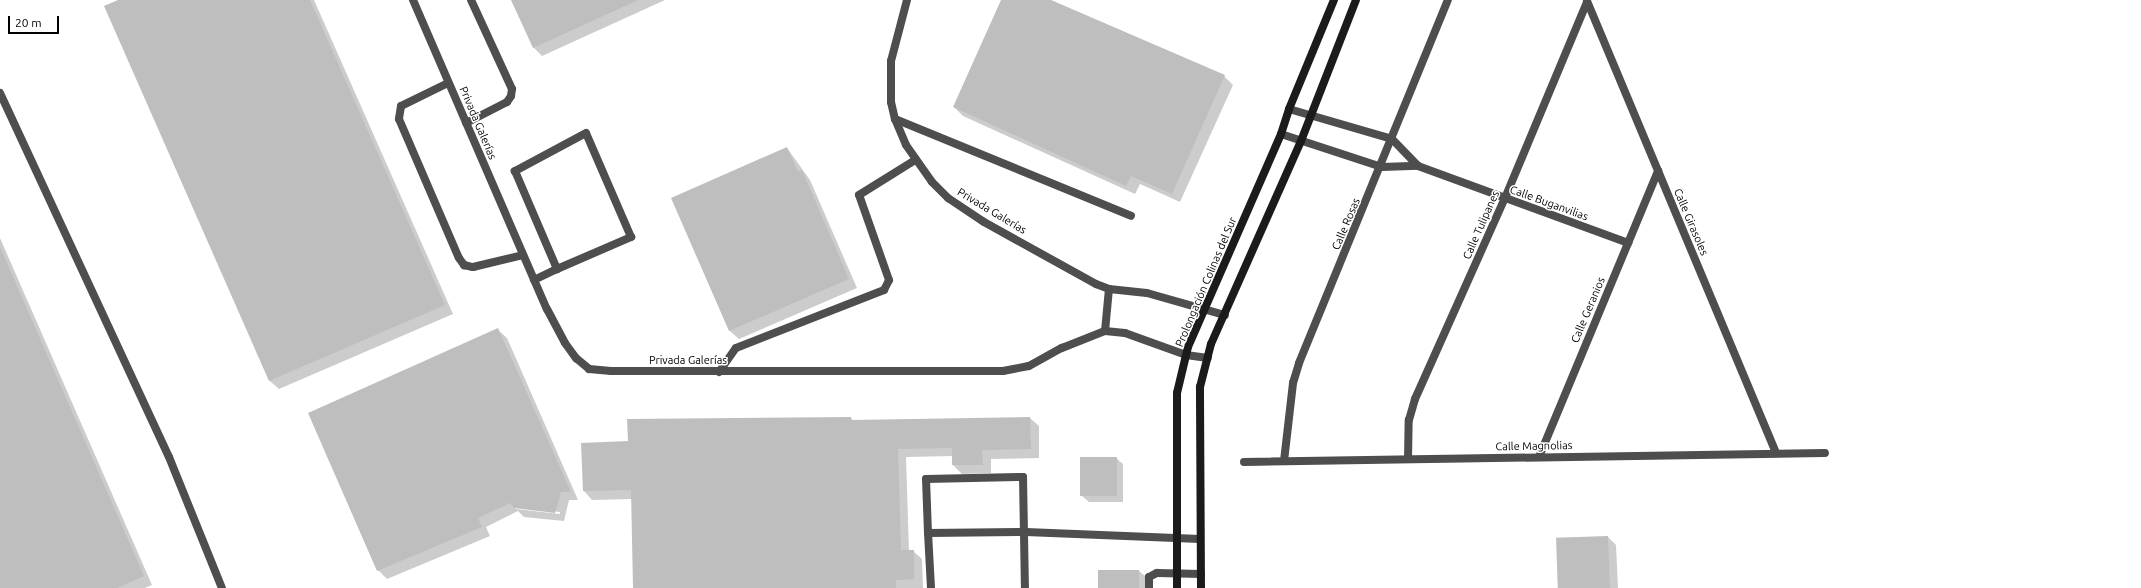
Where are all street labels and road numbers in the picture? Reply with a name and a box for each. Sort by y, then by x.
street label: Privada Galerías [457,84,499,162]
street label: Calle Buganvilias [1508,183,1590,223]
street label: Privada Galerías [955,185,1029,237]
street label: Calle Girasoles [1671,187,1711,257]
street label: Calle Tulipanes [1460,189,1502,261]
street label: Calle Rosas [1329,196,1363,252]
street label: Prolongación Colinas del Sur [1173,215,1239,349]
street label: Calle Geranios [1568,275,1608,345]
street label: Privada Galerías [649,353,727,367]
street label: Calle Magnolias [1495,439,1573,453]

